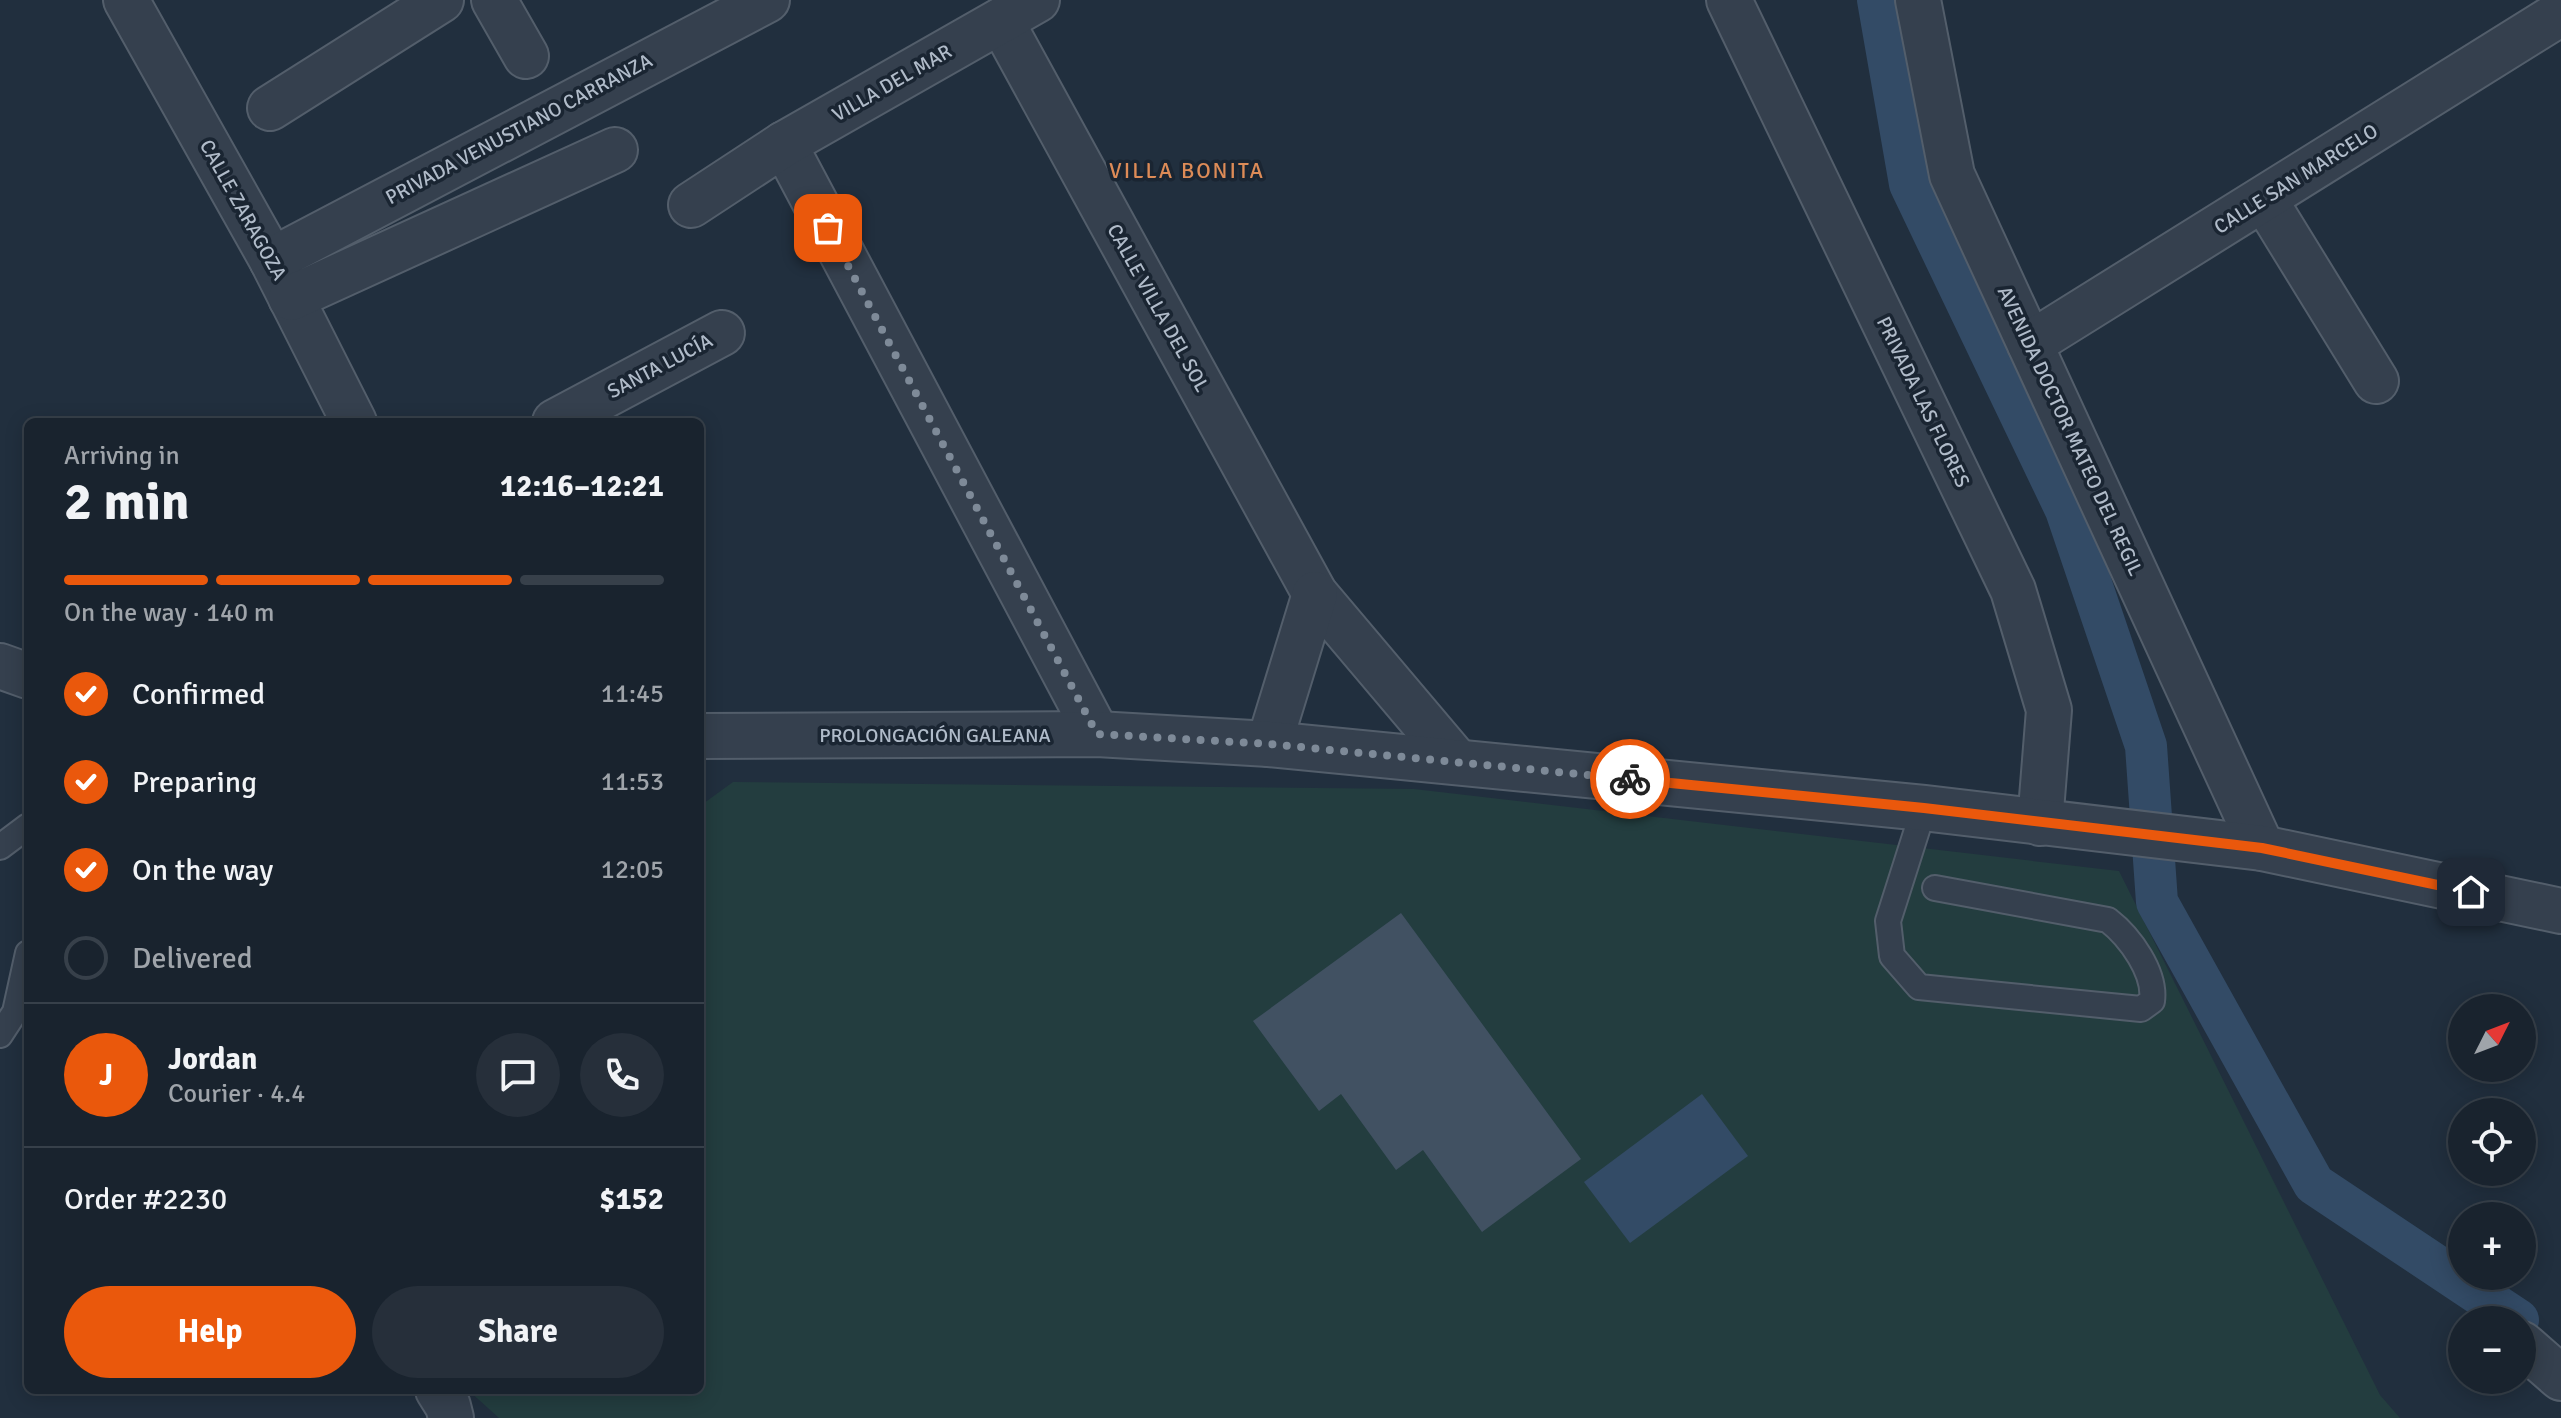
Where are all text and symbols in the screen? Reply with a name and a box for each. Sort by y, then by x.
street label: VILLA DEL MAR [828,39,956,127]
street label: PRIVADA VENUSTIANO CARRANZA [381,48,657,210]
street label: CALLE SAN MARCELO [2210,118,2382,240]
street label: CALLE ZARAGOZA [194,135,292,285]
district label: VILLA BONITA [1109,157,1265,184]
pin [794,194,862,262]
icon: bag [806,206,850,250]
street label: CALLE VILLA DEL SOL [1101,220,1215,396]
street label: AVENIDA DOCTOR MATEO DEL REGIL [1992,282,2148,580]
street label: PRIVADA LAS FLORES [1871,312,1975,492]
street label: SANTA LUCÍA [603,328,717,404]
text: Arriving in [64,440,180,472]
text: 12:16–12:21 [500,468,664,505]
text: 2 min [64,470,190,534]
text: On the way · 140 m [64,597,274,629]
icon: check [64,672,108,716]
text: Confirmed [132,676,265,713]
text: 11:45 [601,678,664,710]
street label: PROLONGACIÓN GALEANA [819,723,1051,748]
courier [1590,739,1670,819]
icon: bike [1608,757,1652,801]
icon: check [64,760,108,804]
text: Preparing [132,764,257,801]
text: 11:53 [601,766,664,798]
icon: check [64,848,108,892]
text: On the way [132,852,273,889]
text: 12:05 [601,854,664,886]
pin [2437,858,2505,926]
icon: home [2449,870,2493,914]
text: Delivered [132,940,253,977]
north arrow [2448,994,2536,1082]
map controls [2448,994,2536,1394]
button: chat [476,1033,560,1117]
button: phone [580,1033,664,1117]
text: Jordan [168,1041,257,1078]
text: J [99,1057,113,1094]
text: Courier · 4.4 [168,1078,305,1110]
button: locate [2448,1098,2536,1186]
text: Order #2230 [64,1181,227,1218]
text: $152 [599,1181,664,1218]
button: + [2448,1202,2536,1290]
button: Help [64,1286,356,1378]
button: Share [372,1286,664,1378]
button: − [2448,1306,2536,1394]

